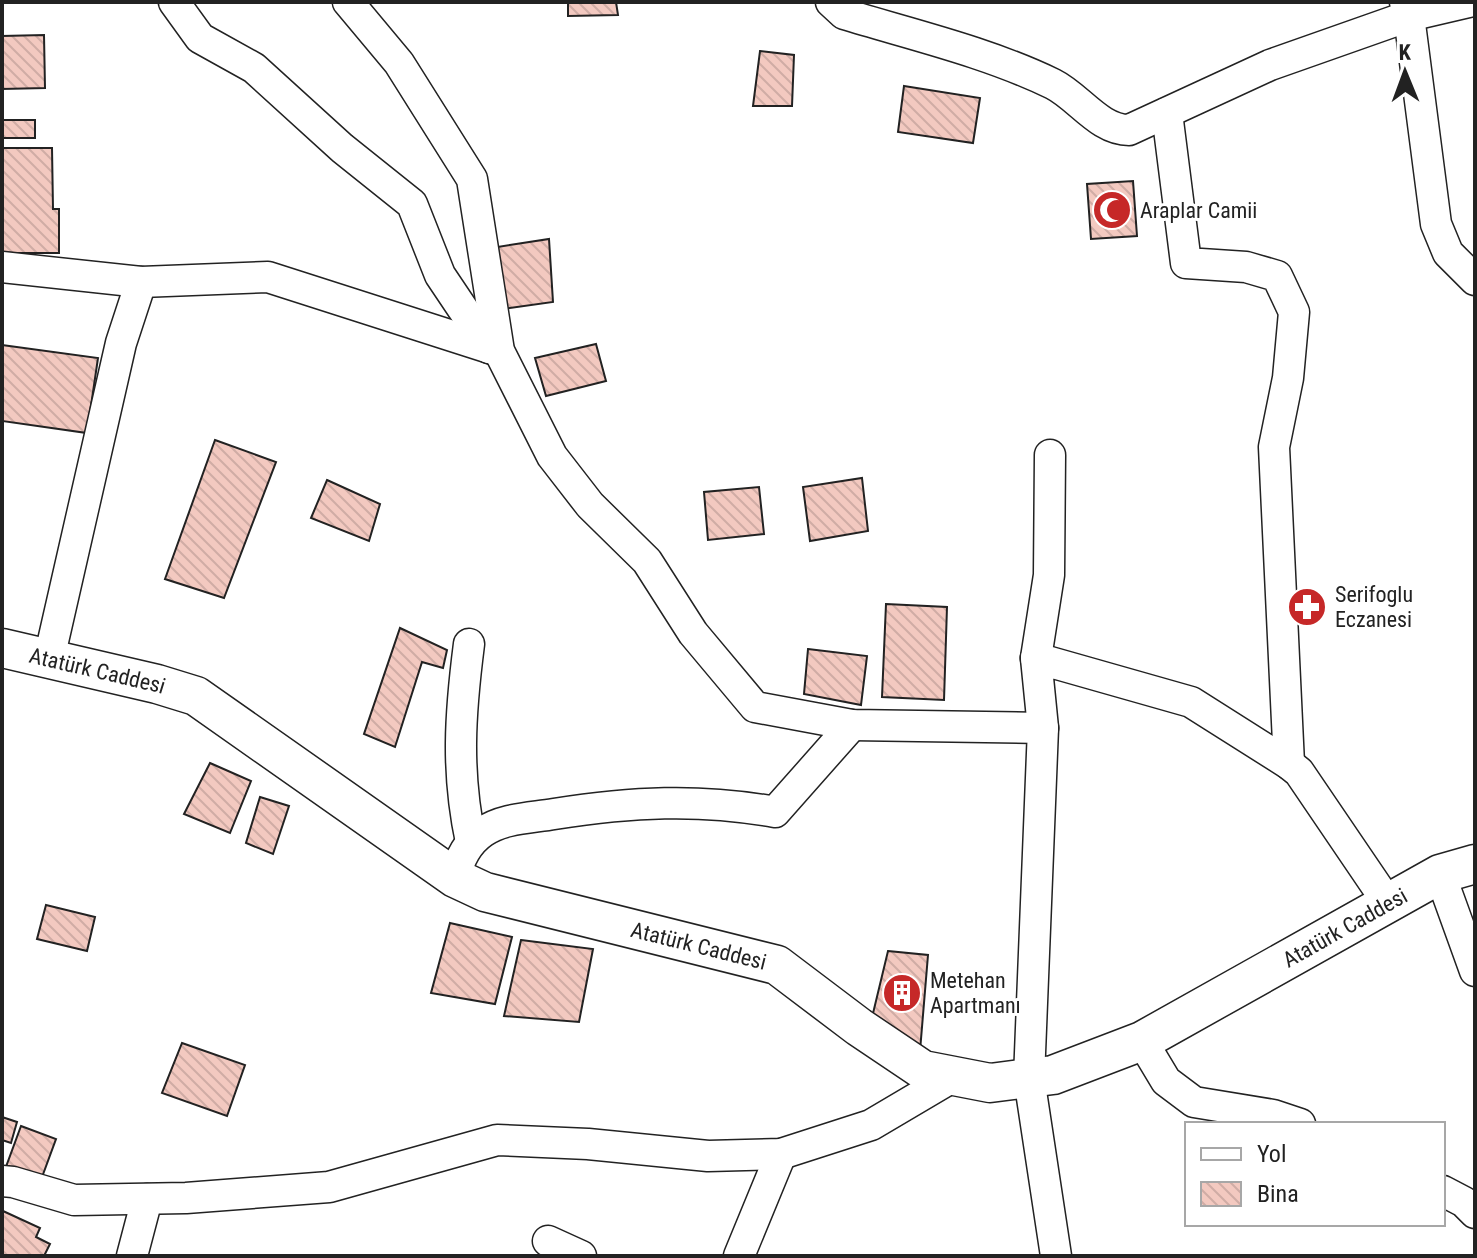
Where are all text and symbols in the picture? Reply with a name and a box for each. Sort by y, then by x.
north arrow [1365,32,1445,112]
text: K [1398,40,1412,65]
mosque icon: Araplar Camii [1091,189,1133,231]
place label: Araplar Camii [1140,198,1257,223]
place label: Serifoglu Eczanesi [1335,582,1413,632]
pharmacy icon: Serifoglu Eczanesi [1286,586,1328,628]
street label: Atatürk Caddesi [27,643,168,699]
street label: Atatürk Caddesi [1278,883,1412,973]
street label: Atatürk Caddesi [628,917,769,975]
place label: Metehan Apartmanı [930,968,1021,1018]
building icon: Metehan Apartmanı [881,972,923,1014]
legend [1185,1122,1445,1226]
text: Yol [1257,1140,1286,1168]
text: Bina [1257,1180,1299,1208]

